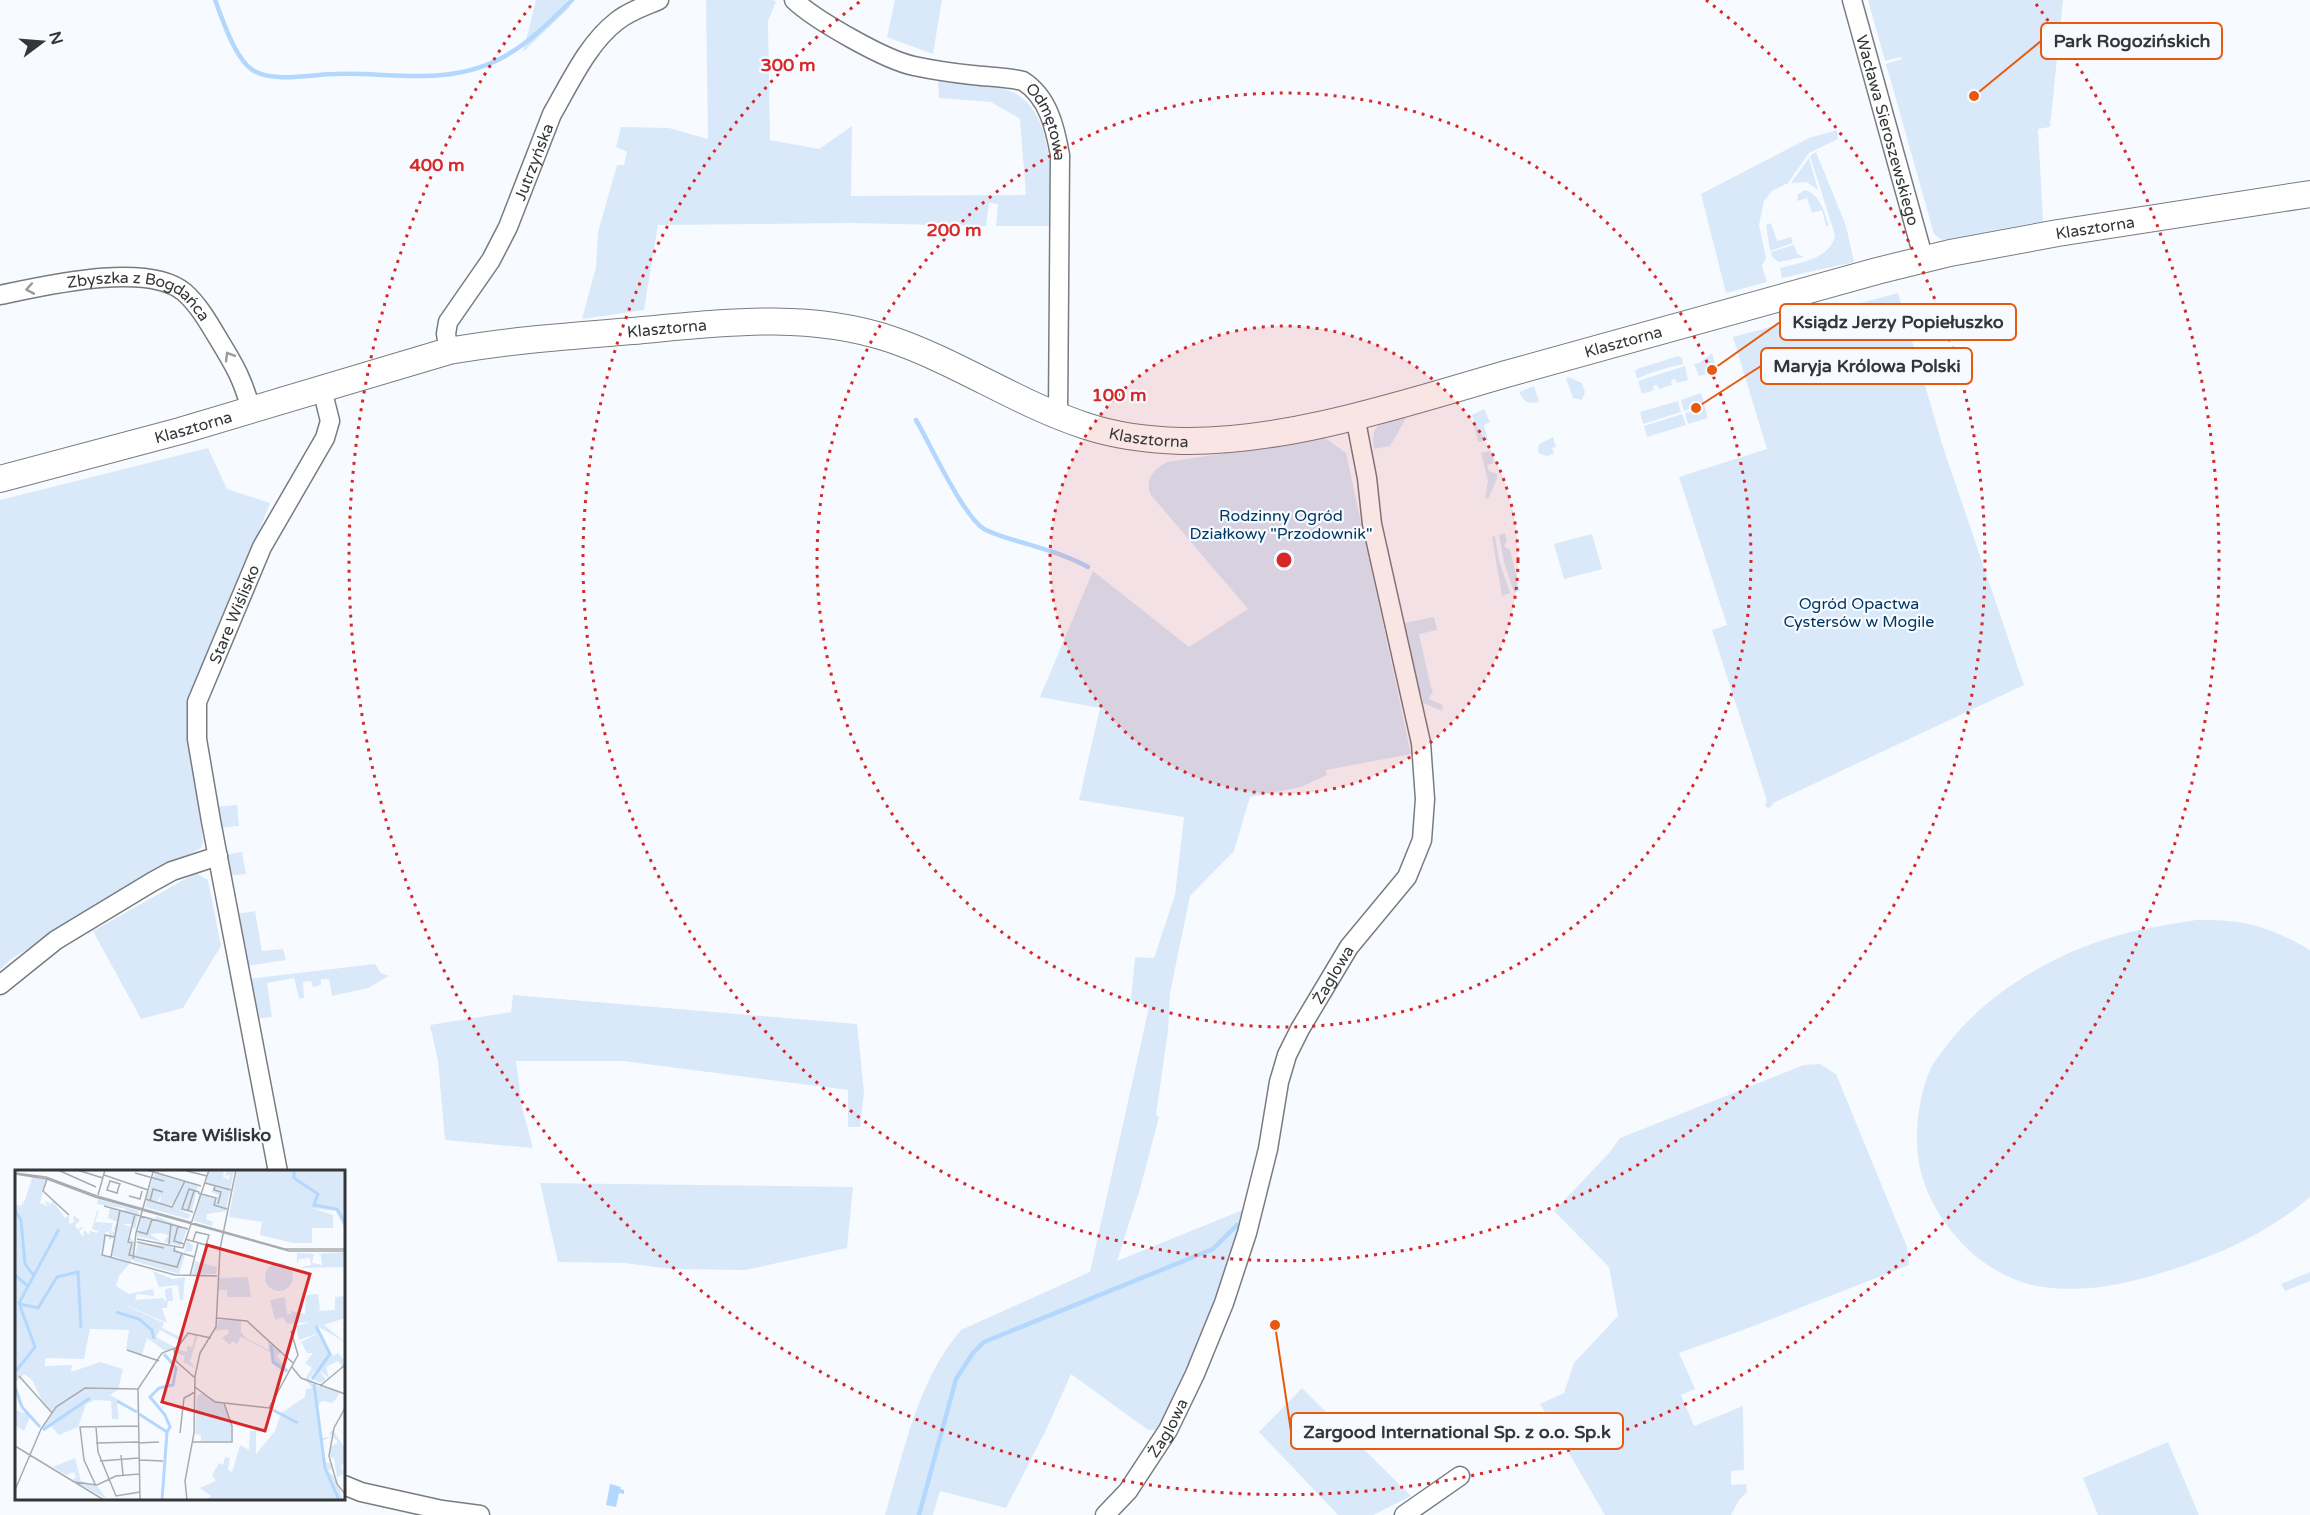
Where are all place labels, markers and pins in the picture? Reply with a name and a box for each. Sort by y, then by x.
callout: Park Rogozińskich [2041,23,2222,59]
callout: Ksiądz Jerzy Popiełuszko [1780,304,2016,340]
callout: Maryja Królowa Polski [1761,348,1972,384]
centre of rings [1274,550,1294,570]
callout: Zargood International Sp. z o.o. Sp.k [1291,1413,1623,1449]

